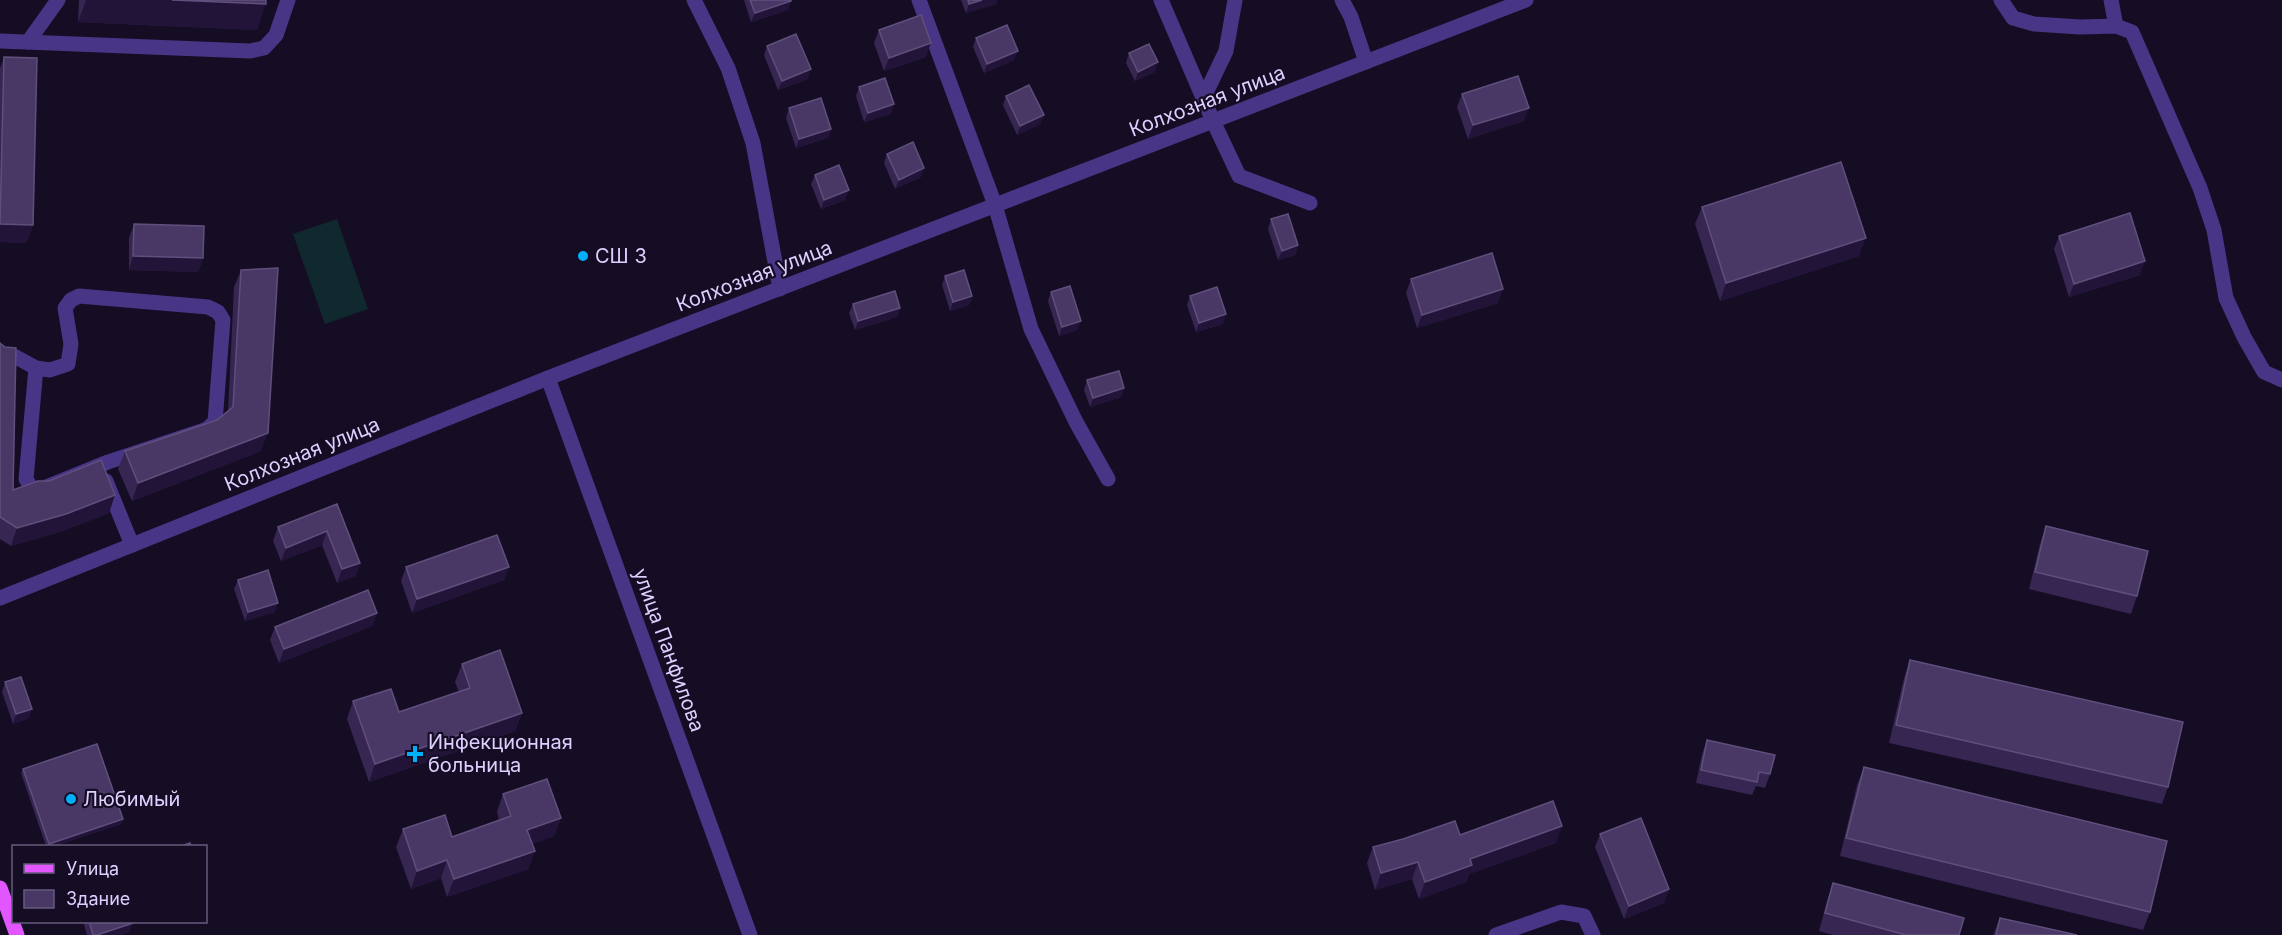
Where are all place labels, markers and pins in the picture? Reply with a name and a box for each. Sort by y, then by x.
place label: СШ 3 [595,244,647,268]
marker: СШ 3 [576,249,590,263]
place label: Инфекционная больница [428,730,573,777]
marker: Инфекционная больница [406,745,424,763]
place label: Любимый [83,787,180,811]
marker: Любимый [64,792,78,806]

